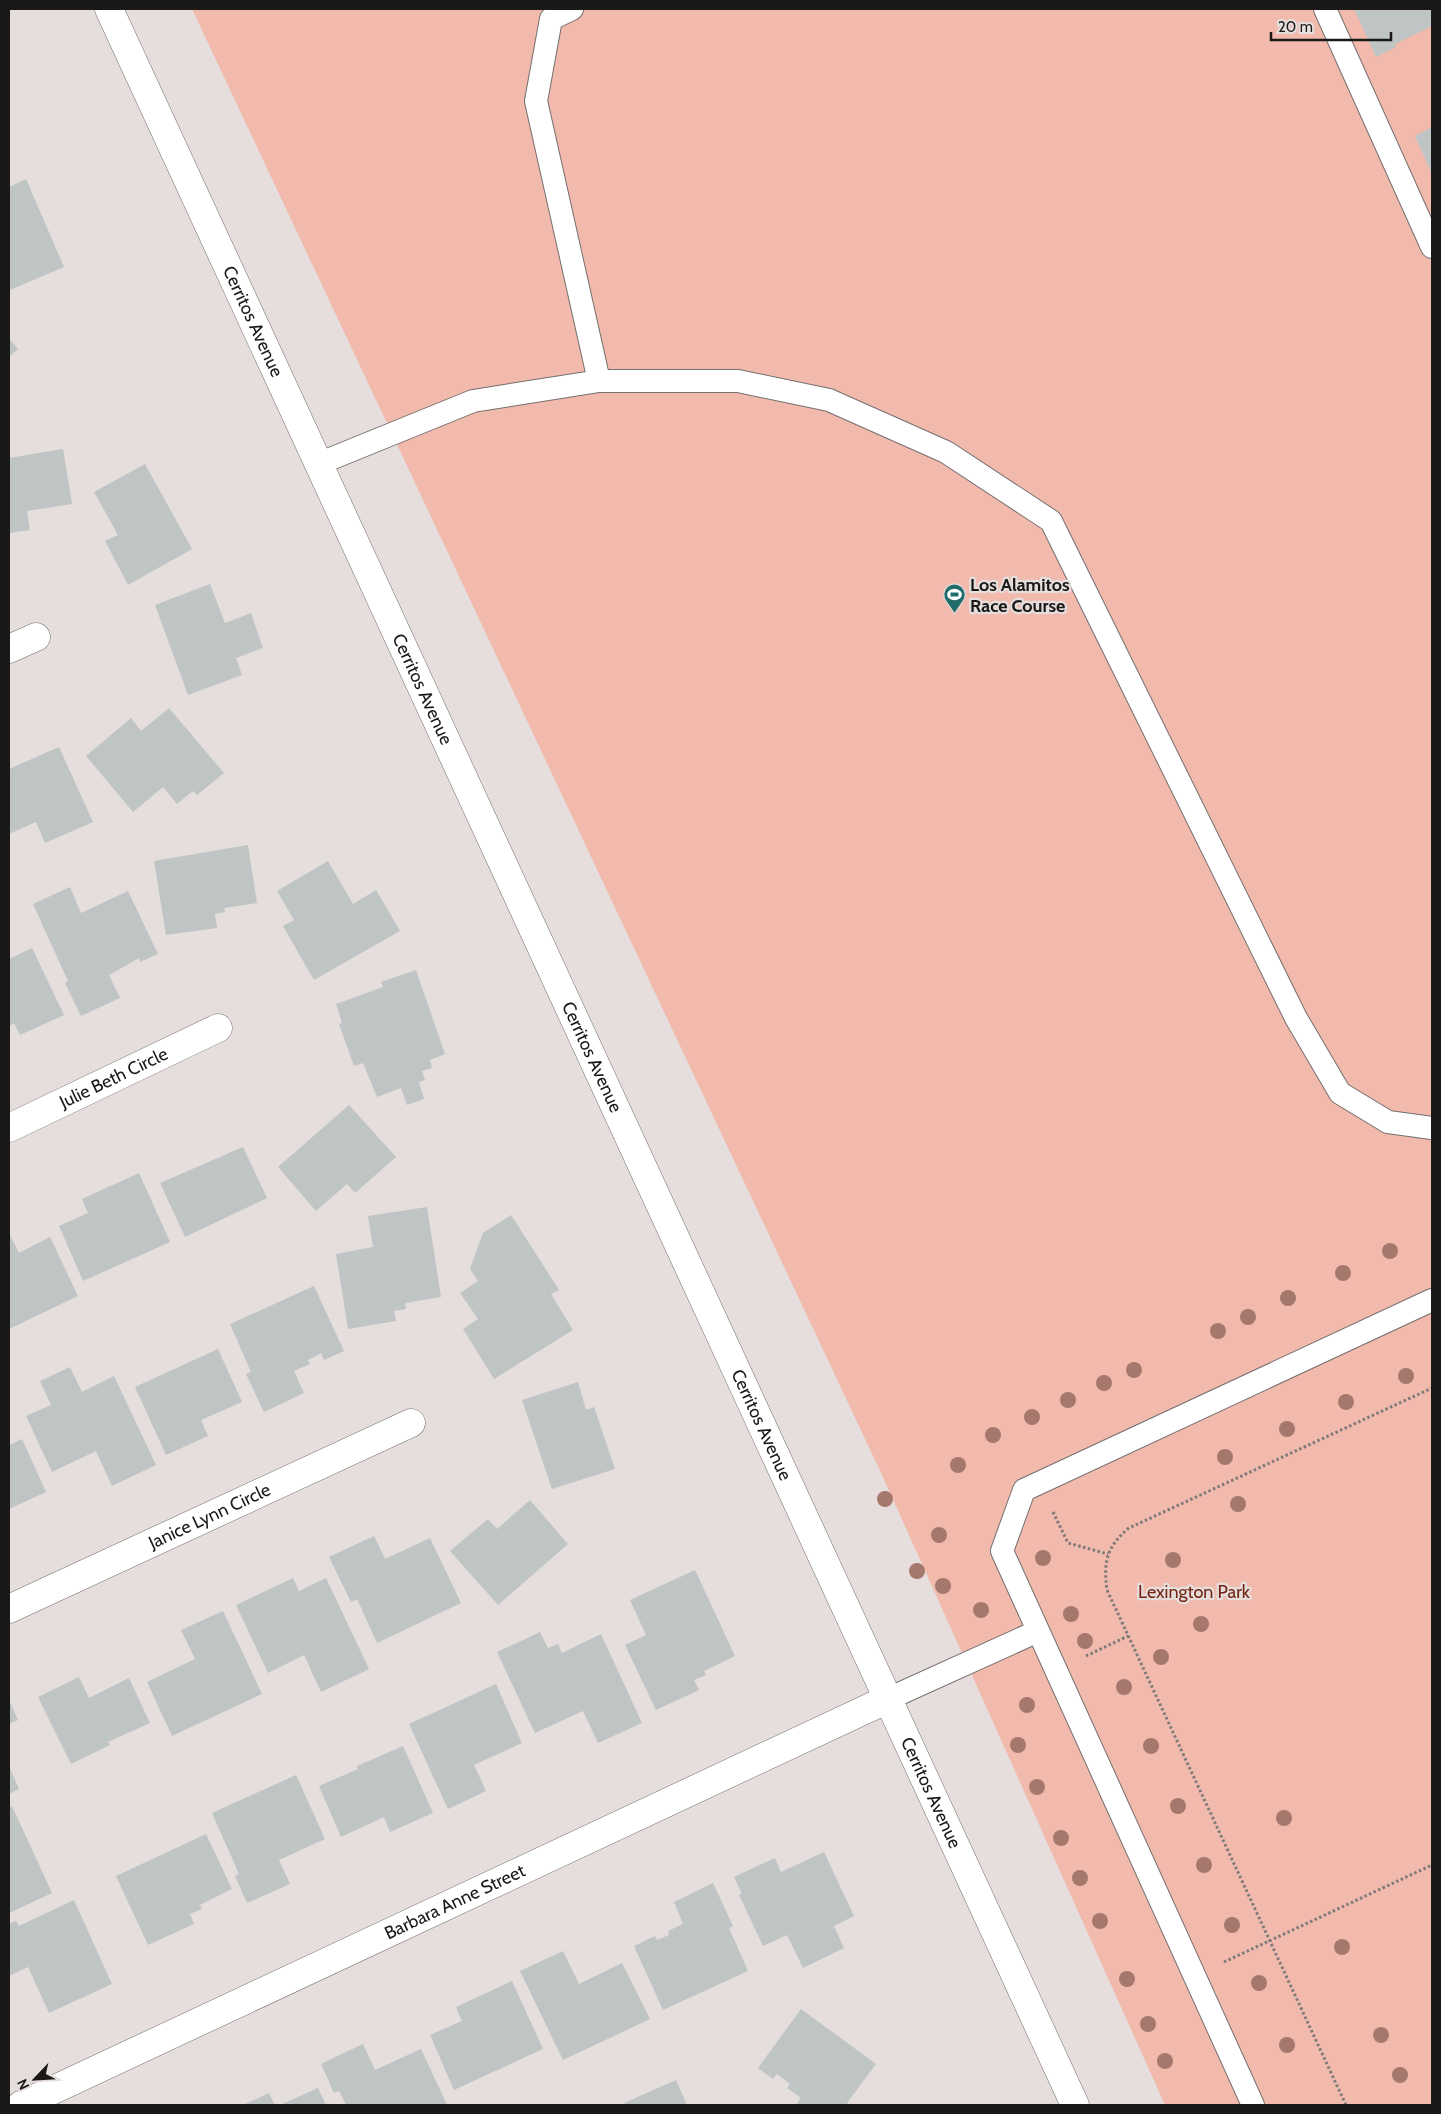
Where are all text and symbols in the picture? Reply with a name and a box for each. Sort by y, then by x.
scale bar [1271,10,1391,42]
text: 20 m [1278,18,1313,36]
street label: Cerritos Avenue [218,262,288,380]
place label: Los Alamitos Race Course [970,574,1070,617]
sports icon: Los Alamitos Race Course [942,583,966,614]
street label: Cerritos Avenue [387,630,458,748]
street label: Cerritos Avenue [557,998,627,1116]
street label: Julie Beth Circle [55,1043,171,1114]
street label: Cerritos Avenue [726,1366,797,1484]
street label: Janice Lynn Circle [144,1479,274,1554]
park label: Lexington Park [1138,1581,1251,1603]
street label: Cerritos Avenue [896,1734,966,1852]
street label: Barbara Anne Street [381,1859,529,1944]
north arrow [10,2054,60,2104]
text: N [13,2076,33,2093]

